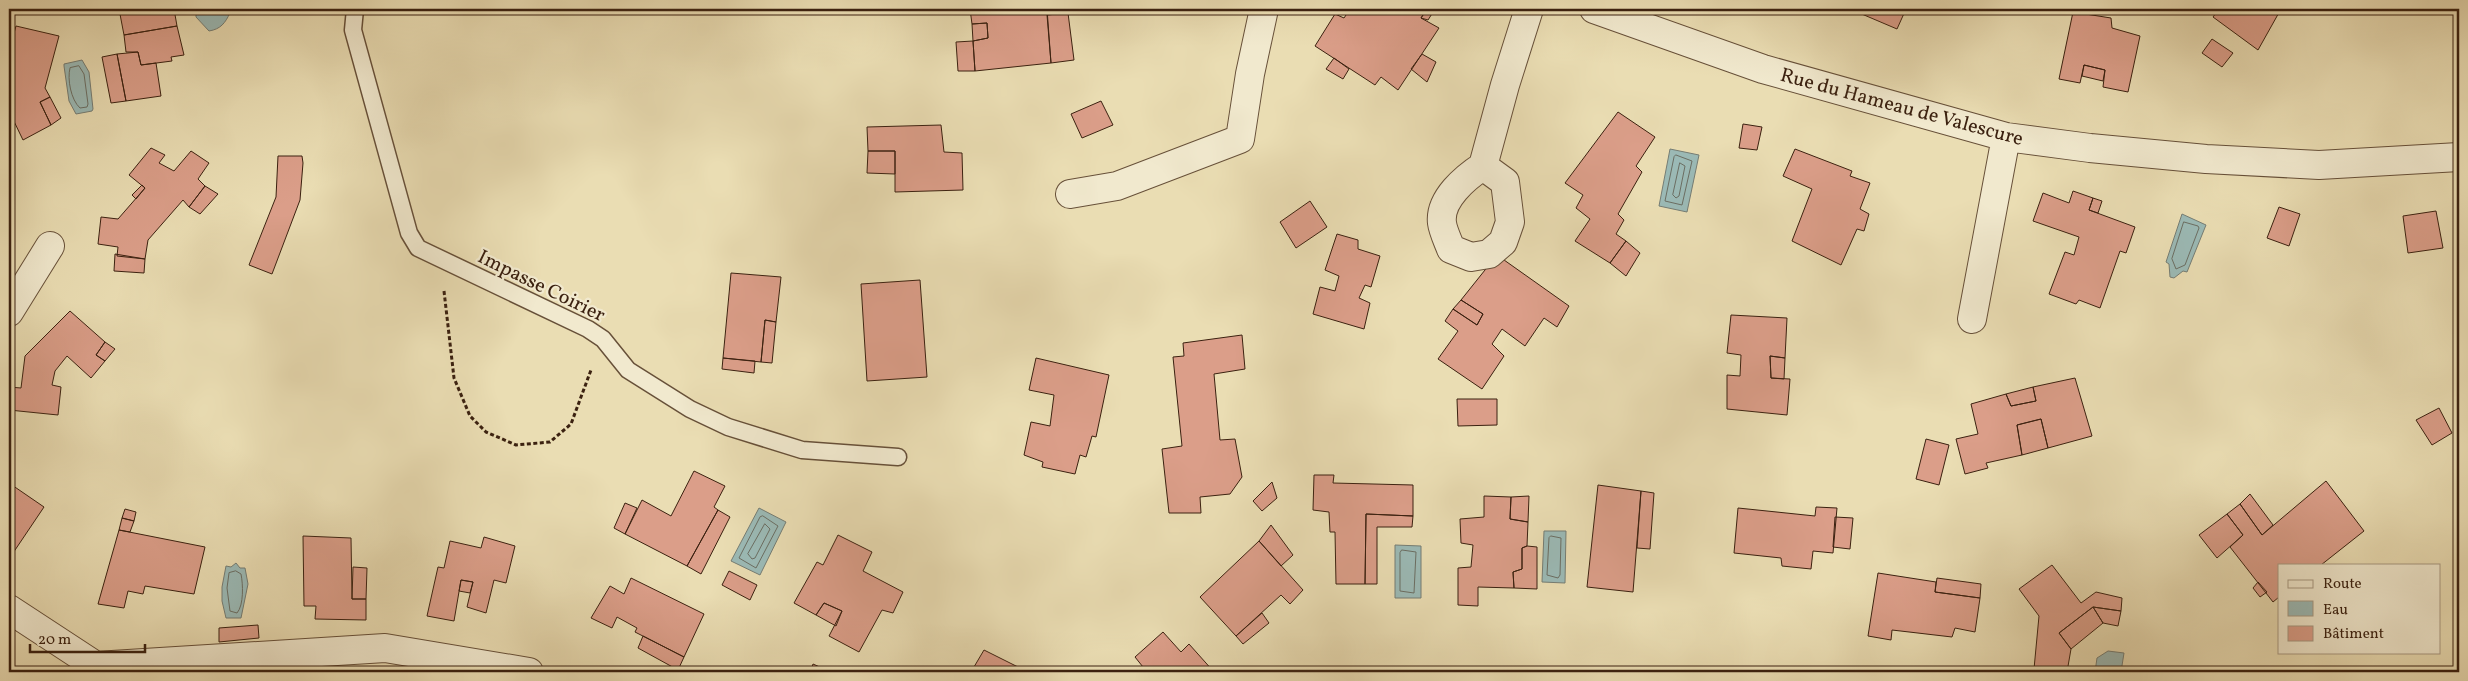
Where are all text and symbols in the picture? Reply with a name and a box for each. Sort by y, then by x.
street label: Rue du Hameau de Valescure [1777,62,2026,154]
street label: Impasse Coirier [473,244,610,330]
legend [2278,564,2440,654]
text: Route [2323,574,2362,595]
text: Eau [2323,600,2348,621]
scale bar [30,621,145,653]
text: Bâtiment [2323,624,2384,645]
text: 20 m [38,630,71,651]

